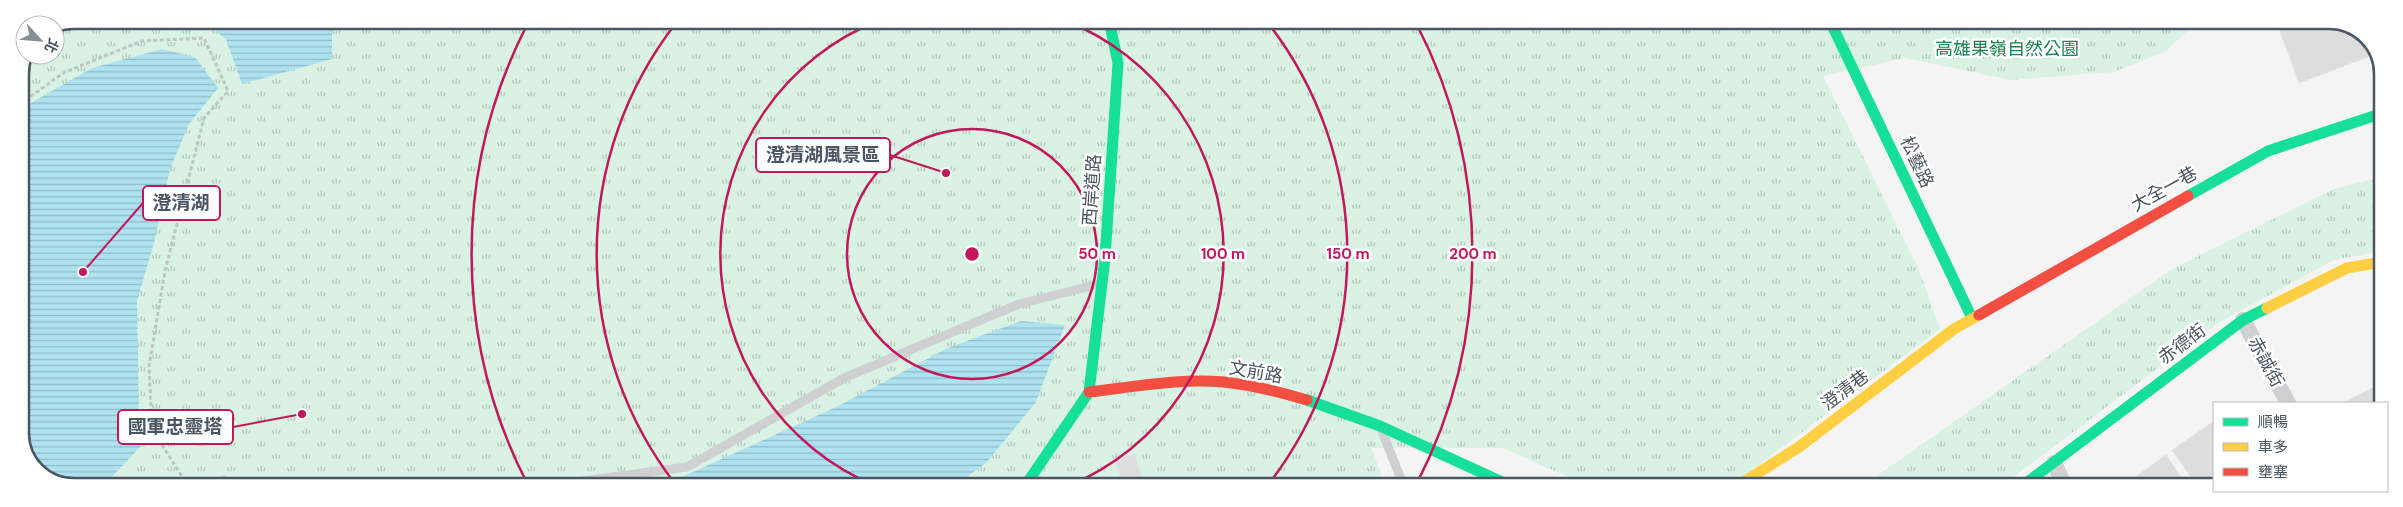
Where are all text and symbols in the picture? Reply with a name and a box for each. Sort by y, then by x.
north arrow [15,15,65,65]
text: 北 [41,35,63,56]
park label: 高雄果嶺自然公園 [1935,37,2079,61]
street label: 松藝路 [1895,132,1939,192]
callout: 澄清湖風景區 [756,138,890,172]
text: 澄清湖風景區 [766,142,880,167]
street label: 西岸道路 [1078,153,1106,227]
street label: 大全一巷 [2127,161,2201,217]
callout: 澄清湖 [143,186,220,220]
text: 澄清湖 [152,190,210,215]
text: 50 m [1078,244,1116,264]
text: 100 m [1201,244,1245,264]
text: 150 m [1327,244,1370,264]
text: 200 m [1449,244,1497,264]
centre of rings [963,245,981,263]
street label: 赤德街 [2153,318,2211,370]
street label: 赤誠街 [2242,333,2290,391]
street label: 文前路 [1227,355,1285,389]
street label: 澄清巷 [1816,364,1874,416]
legend [2213,402,2388,492]
callout: 國軍忠靈塔 [118,410,233,444]
text: 順暢 [2258,412,2288,432]
text: 國軍忠靈塔 [127,414,223,439]
text: 車多 [2258,437,2288,457]
text: 壅塞 [2258,462,2288,482]

